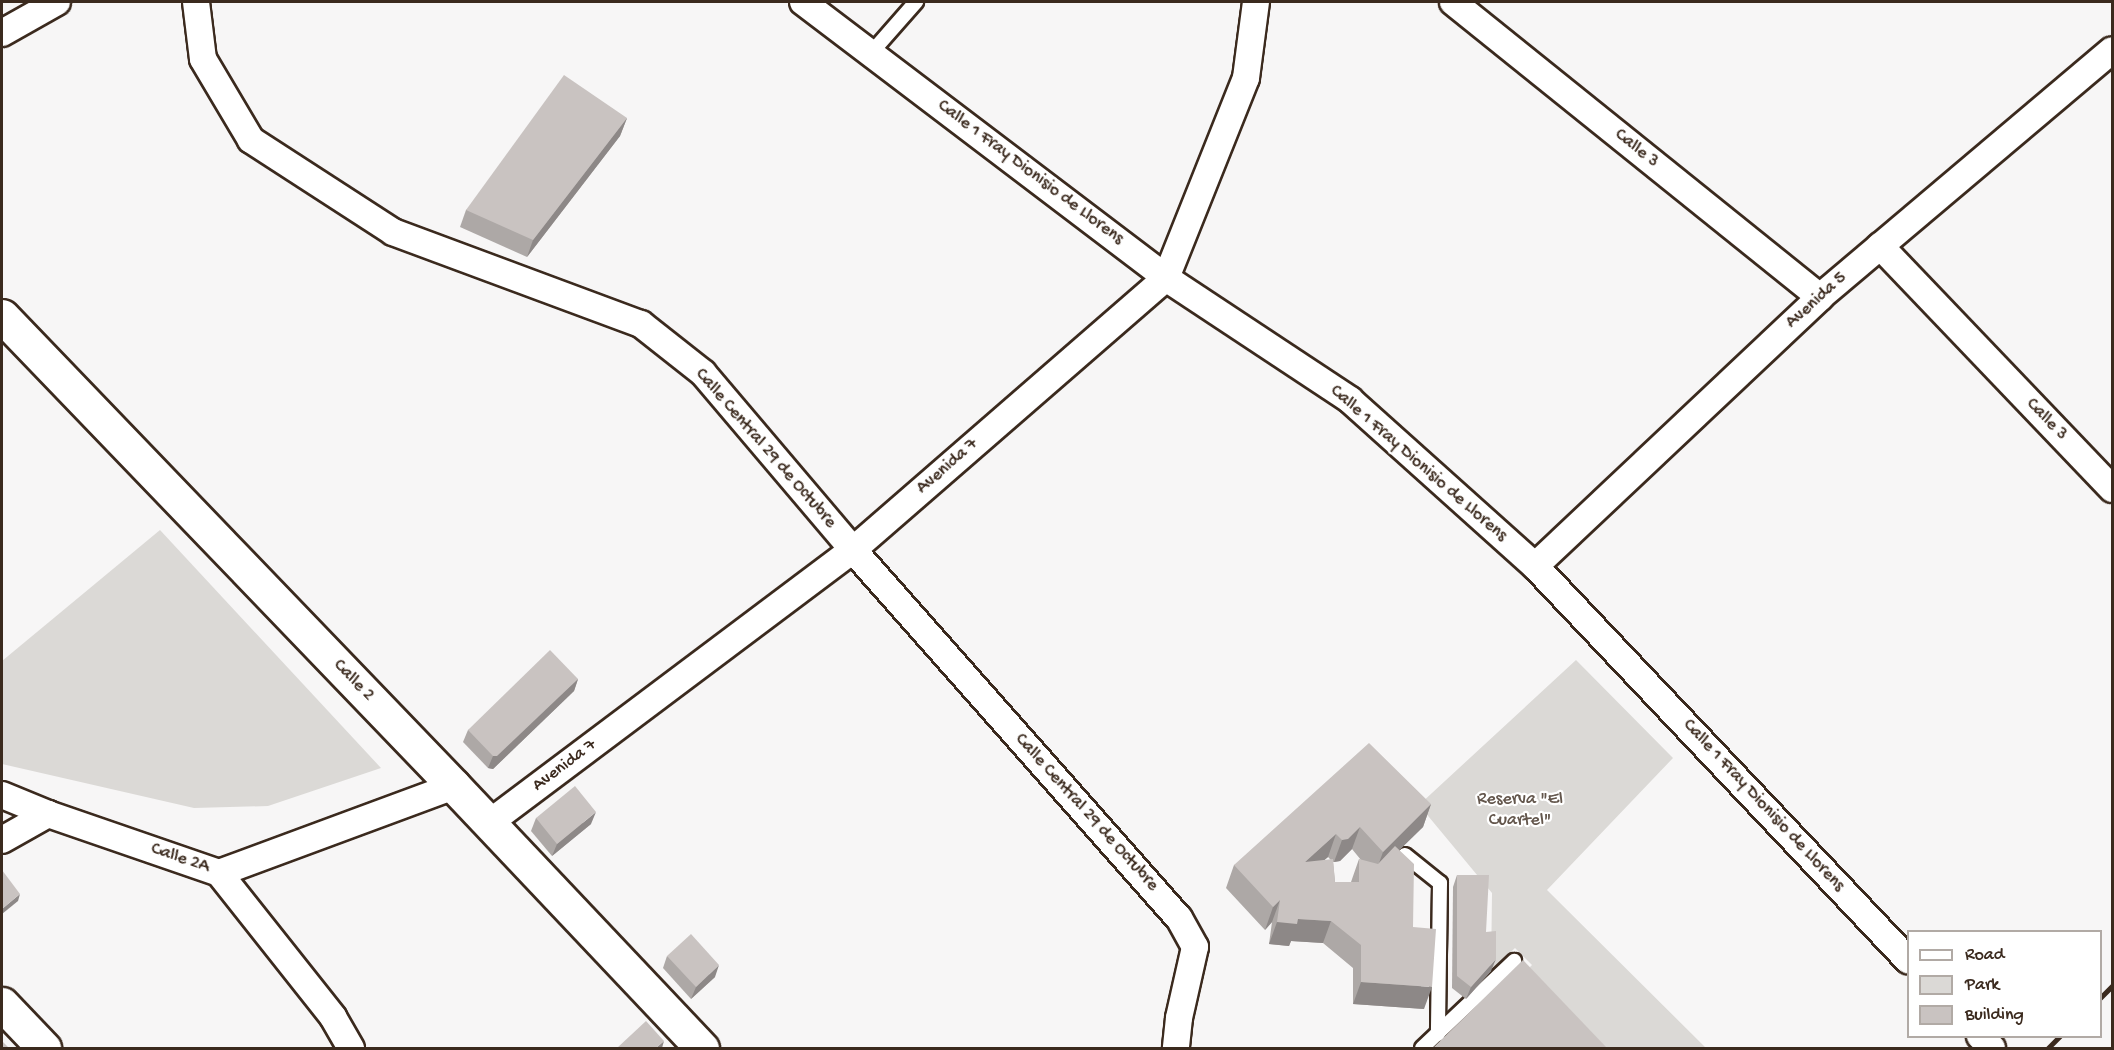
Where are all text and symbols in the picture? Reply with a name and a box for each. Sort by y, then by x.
street label: Calle 1 Fray Dionisio de Llorens [933,96,1127,250]
street label: Calle 3 [1610,125,1662,173]
street label: Avenida 5 [1782,268,1852,334]
street label: Calle Central 29 de Octubre [690,365,840,533]
street label: Calle 1 Fray Dionisio de Llorens [1325,381,1511,547]
street label: Calle 3 [2021,394,2071,446]
street label: Avenida 7 [913,434,983,500]
street label: Calle 2 [328,655,378,707]
street label: Calle 1 Fray Dionisio de Llorens [1677,715,1849,897]
street label: Calle Central 29 de Octubre [1009,730,1163,896]
street label: Avenida 7 [529,735,601,797]
park label: Reserva "El Cuartel" [1477,790,1563,832]
street label: Calle 2A [148,839,212,879]
legend [1907,930,2102,1038]
text: Road [1965,945,2004,966]
text: Park [1965,975,1999,996]
text: Building [1965,1005,2024,1026]

